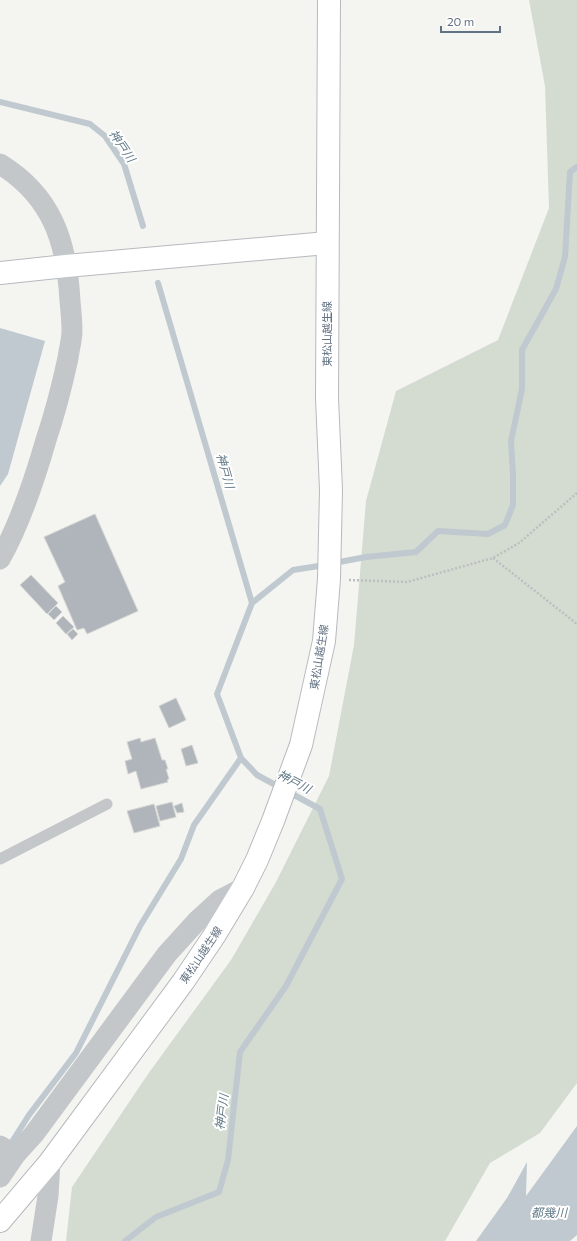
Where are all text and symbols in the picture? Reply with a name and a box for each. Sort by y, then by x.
scale bar [441,8,500,34]
text: 20 m [447,14,474,28]
water label: 神戸川 [107,127,140,166]
street label: 東松山越生線 [320,301,333,367]
water label: 神戸川 [214,451,238,492]
street label: 東松山越生線 [307,623,330,691]
water label: 神戸川 [275,766,315,797]
street label: 東松山越生線 [177,924,224,986]
water label: 神戸川 [212,1091,230,1131]
water label: 都幾川 [531,1205,569,1219]

